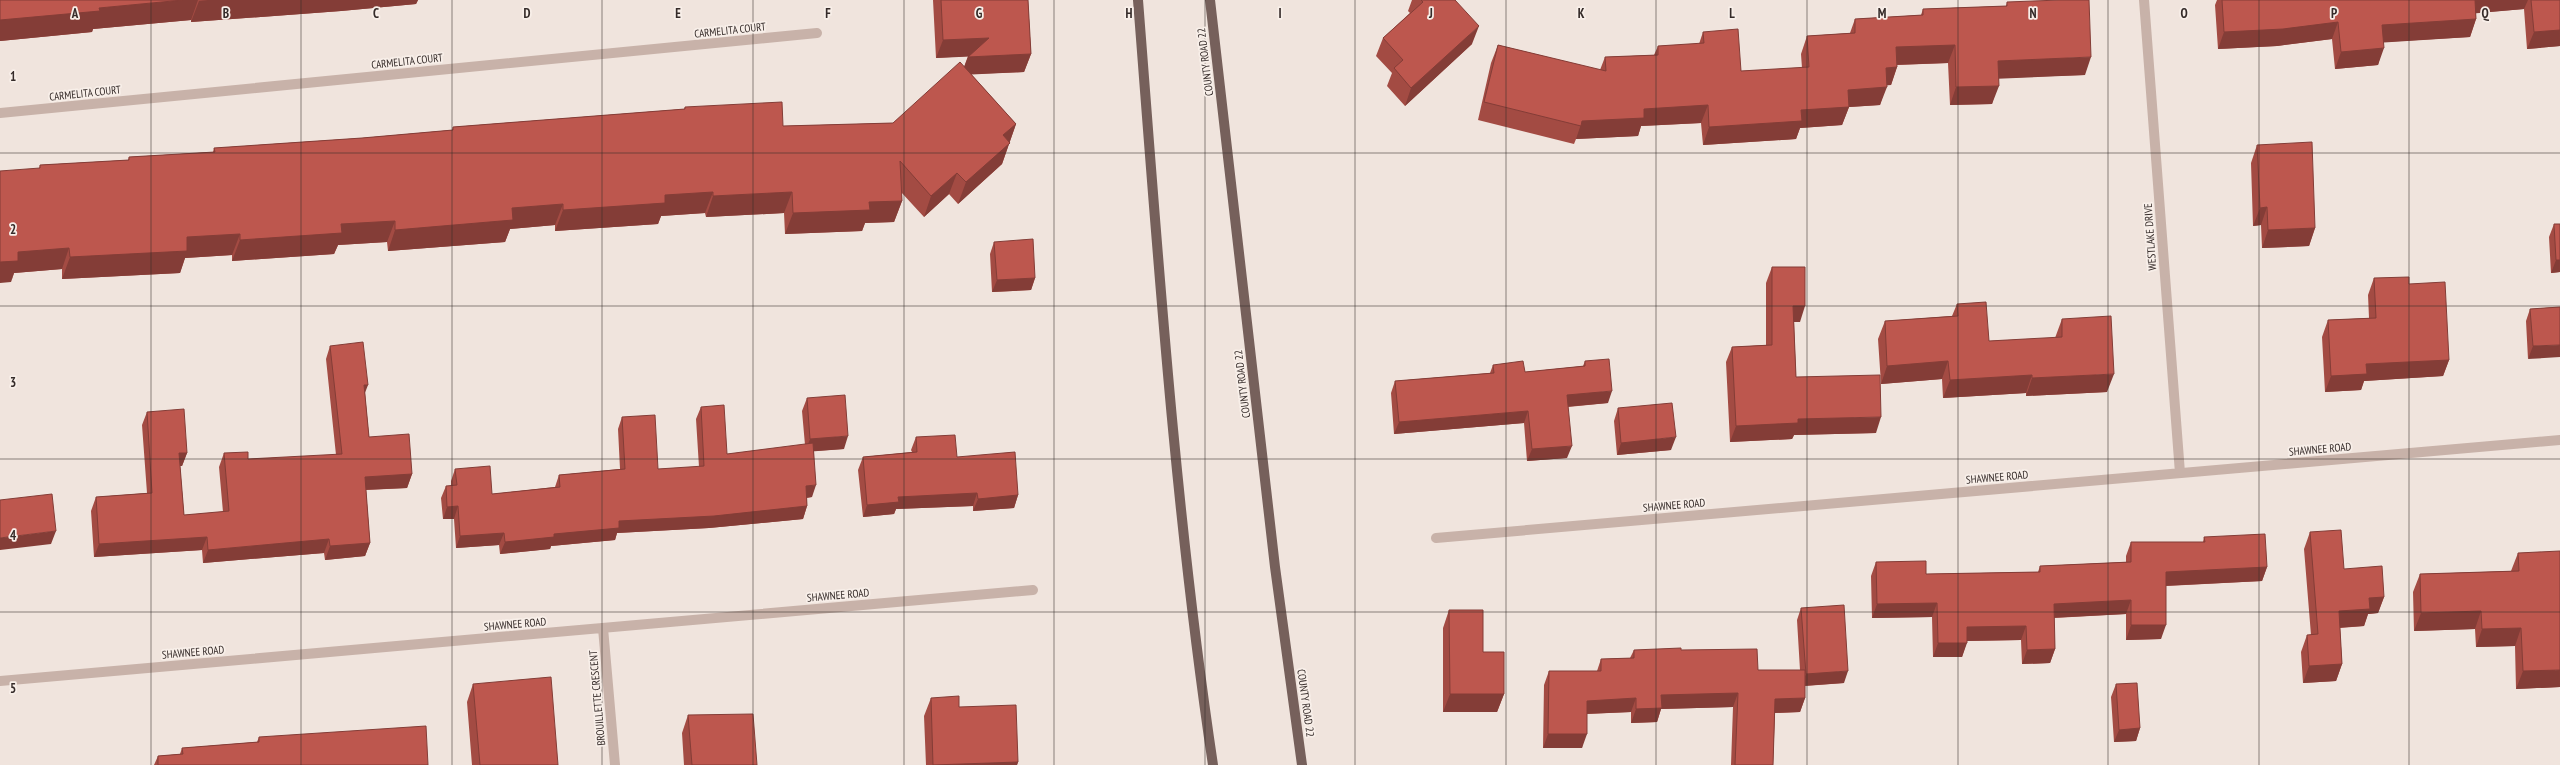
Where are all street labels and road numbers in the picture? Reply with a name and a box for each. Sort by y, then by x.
street label: CARMELITA COURT [694,19,767,41]
street label: COUNTY ROAD 22 [1194,27,1216,97]
street label: CARMELITA COURT [371,50,444,72]
street label: CARMELITA COURT [49,82,122,104]
street label: WESTLAKE DRIVE [2141,203,2159,271]
street label: COUNTY ROAD 22 [1231,349,1253,419]
street label: SHAWNEE ROAD [2288,439,2352,459]
street label: SHAWNEE ROAD [1965,467,2029,487]
street label: SHAWNEE ROAD [1642,495,1706,515]
street label: SHAWNEE ROAD [806,585,870,605]
street label: SHAWNEE ROAD [483,614,547,634]
street label: SHAWNEE ROAD [161,642,225,662]
street label: BROUILLETTE CRESCENT [586,650,608,746]
street label: COUNTY ROAD 22 [1294,668,1318,738]

